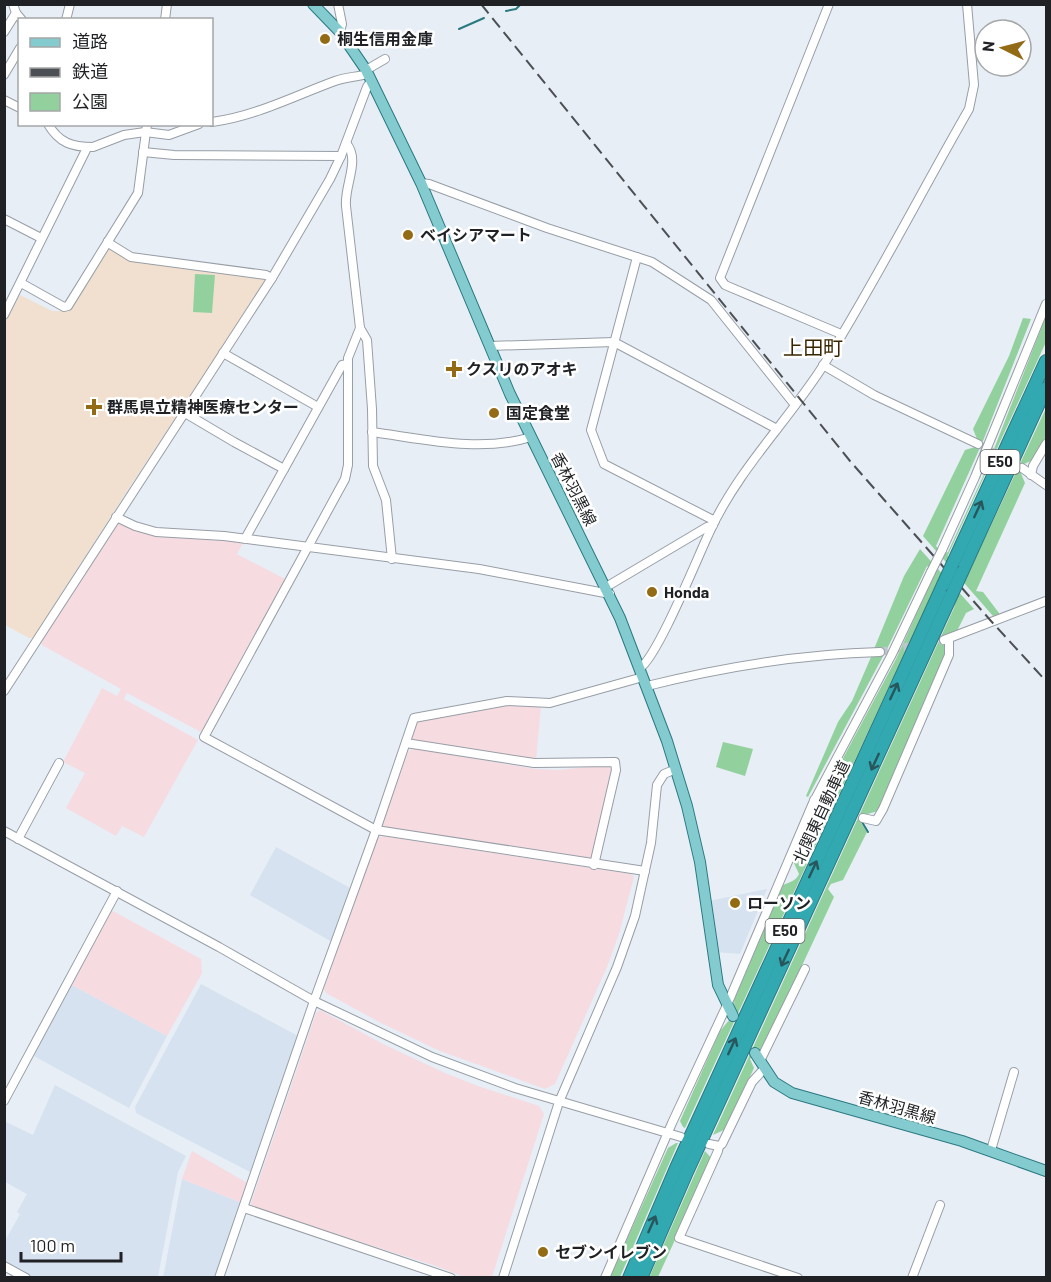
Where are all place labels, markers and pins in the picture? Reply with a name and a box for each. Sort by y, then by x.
place label: 桐生信用金庫 [337,29,433,48]
marker: 桐生信用金庫 [318,32,332,46]
place label: ベイシアマート [420,225,532,244]
marker: ベイシアマート [401,228,415,242]
place label: クスリのアオキ [466,359,578,378]
marker: クスリのアオキ [447,362,461,376]
place label: 群馬県立精神医療センター [107,397,299,416]
marker: 群馬県立精神医療センター [85,398,103,416]
place label: 国定食堂 [506,403,570,422]
marker: 国定食堂 [487,406,501,420]
place label: Honda [664,582,709,601]
marker: Honda [645,585,659,599]
place label: ローソン [747,893,811,912]
marker: ローソン [728,896,742,910]
place label: セブンイレブン [555,1242,667,1261]
marker: セブンイレブン [536,1245,550,1259]

